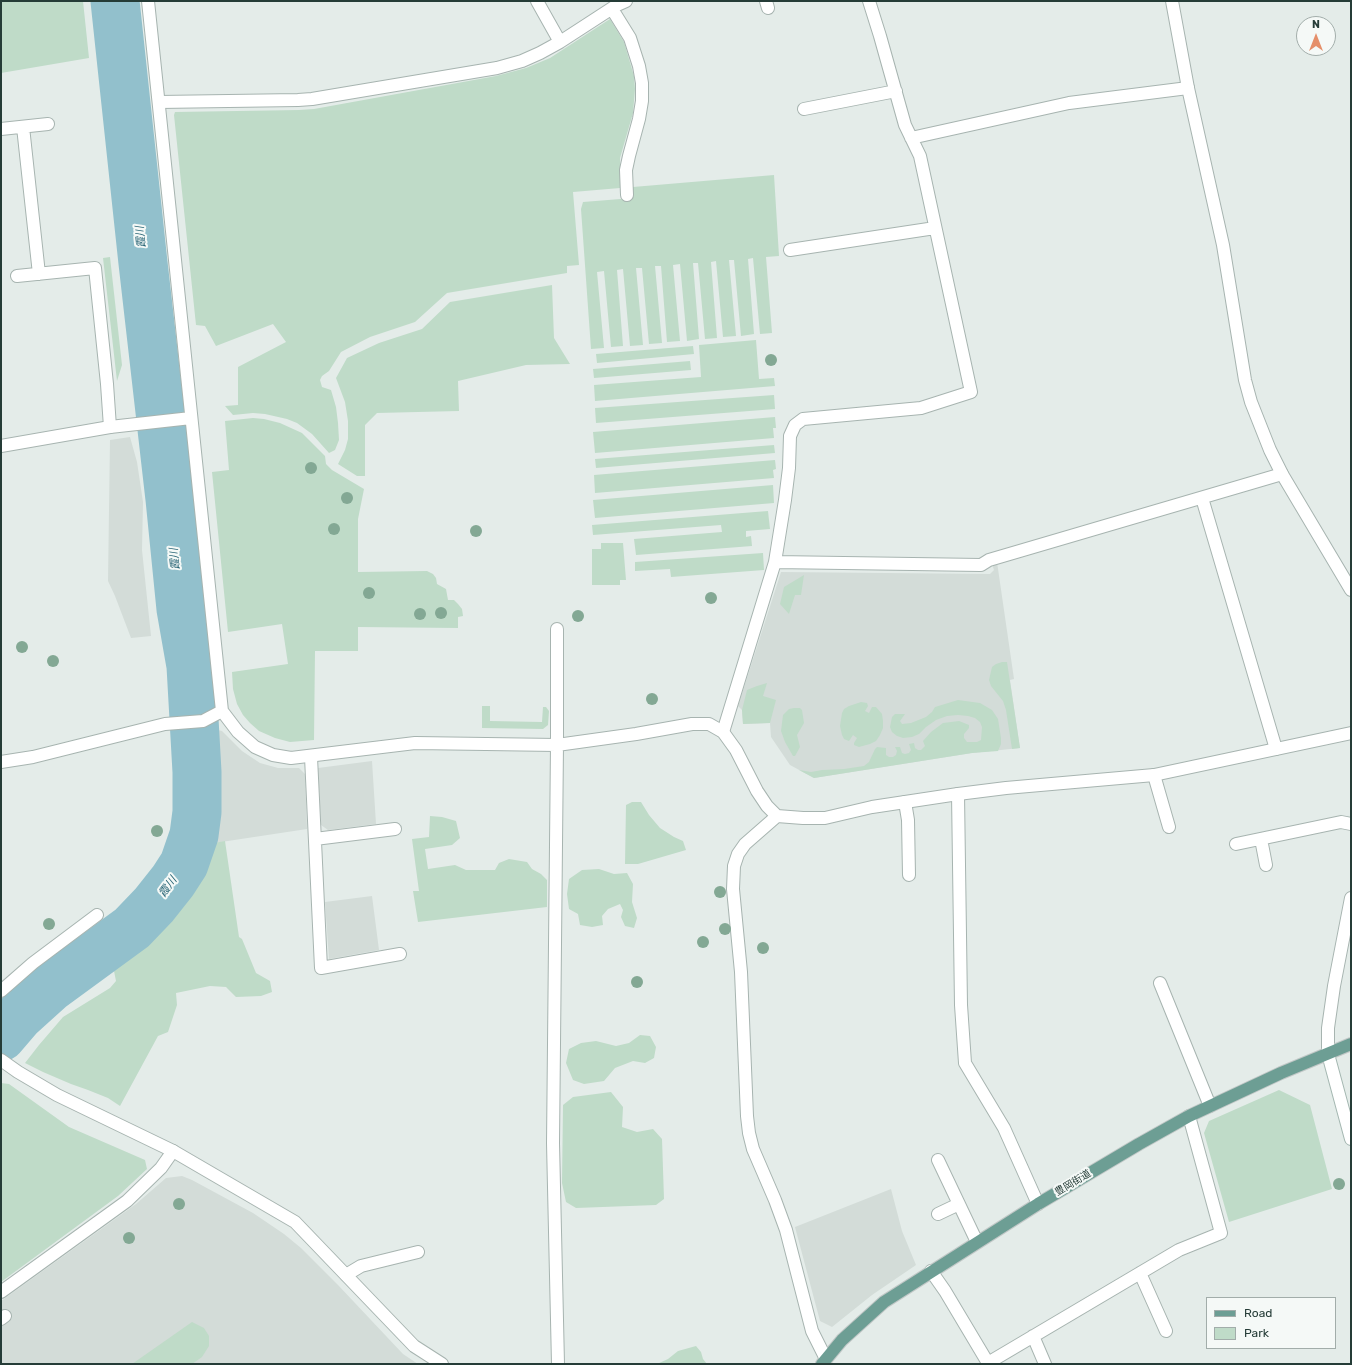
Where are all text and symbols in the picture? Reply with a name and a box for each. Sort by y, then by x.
north arrow [1296,16,1336,56]
text: N [1312,18,1320,31]
water label: 霞川 [133,225,149,249]
water label: 霞川 [167,547,183,571]
water label: 霞川 [156,874,180,900]
street label: 豊岡街道 [1053,1168,1093,1198]
legend [1206,1297,1336,1349]
text: Road [1244,1306,1272,1320]
text: Park [1244,1326,1269,1340]

